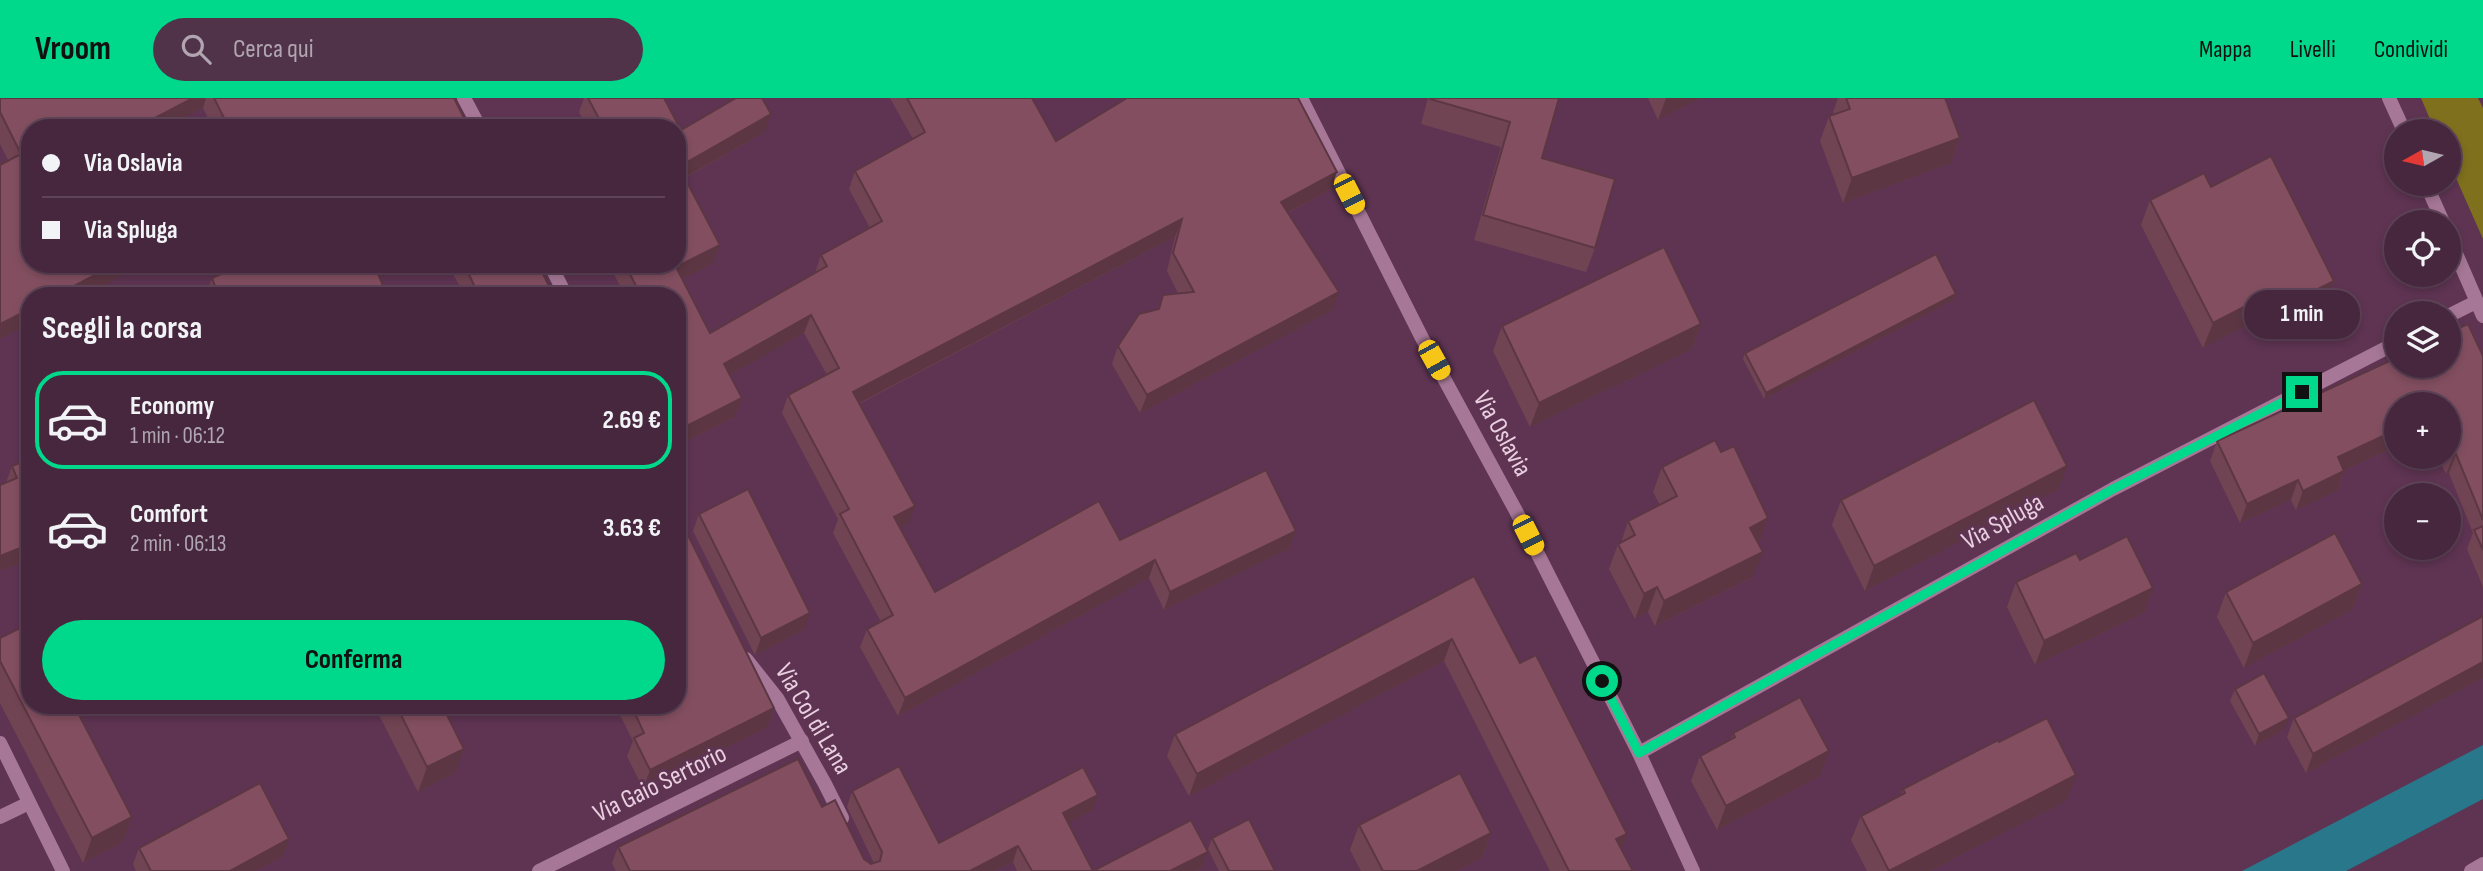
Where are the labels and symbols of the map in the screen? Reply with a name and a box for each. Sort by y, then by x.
north arrow [2384,119,2460,196]
car [1331,171,1368,217]
callout: 1 min [2244,290,2360,340]
car [1415,337,1454,383]
route end [2286,376,2318,408]
street label: Via Oslavia [1466,386,1538,482]
street label: Via Spluga [1957,487,2049,557]
car [1510,512,1547,558]
street label: Via Col di Lana [768,658,858,780]
route start [1586,665,1618,697]
street label: Via Gaio Sertorio [588,738,732,830]

